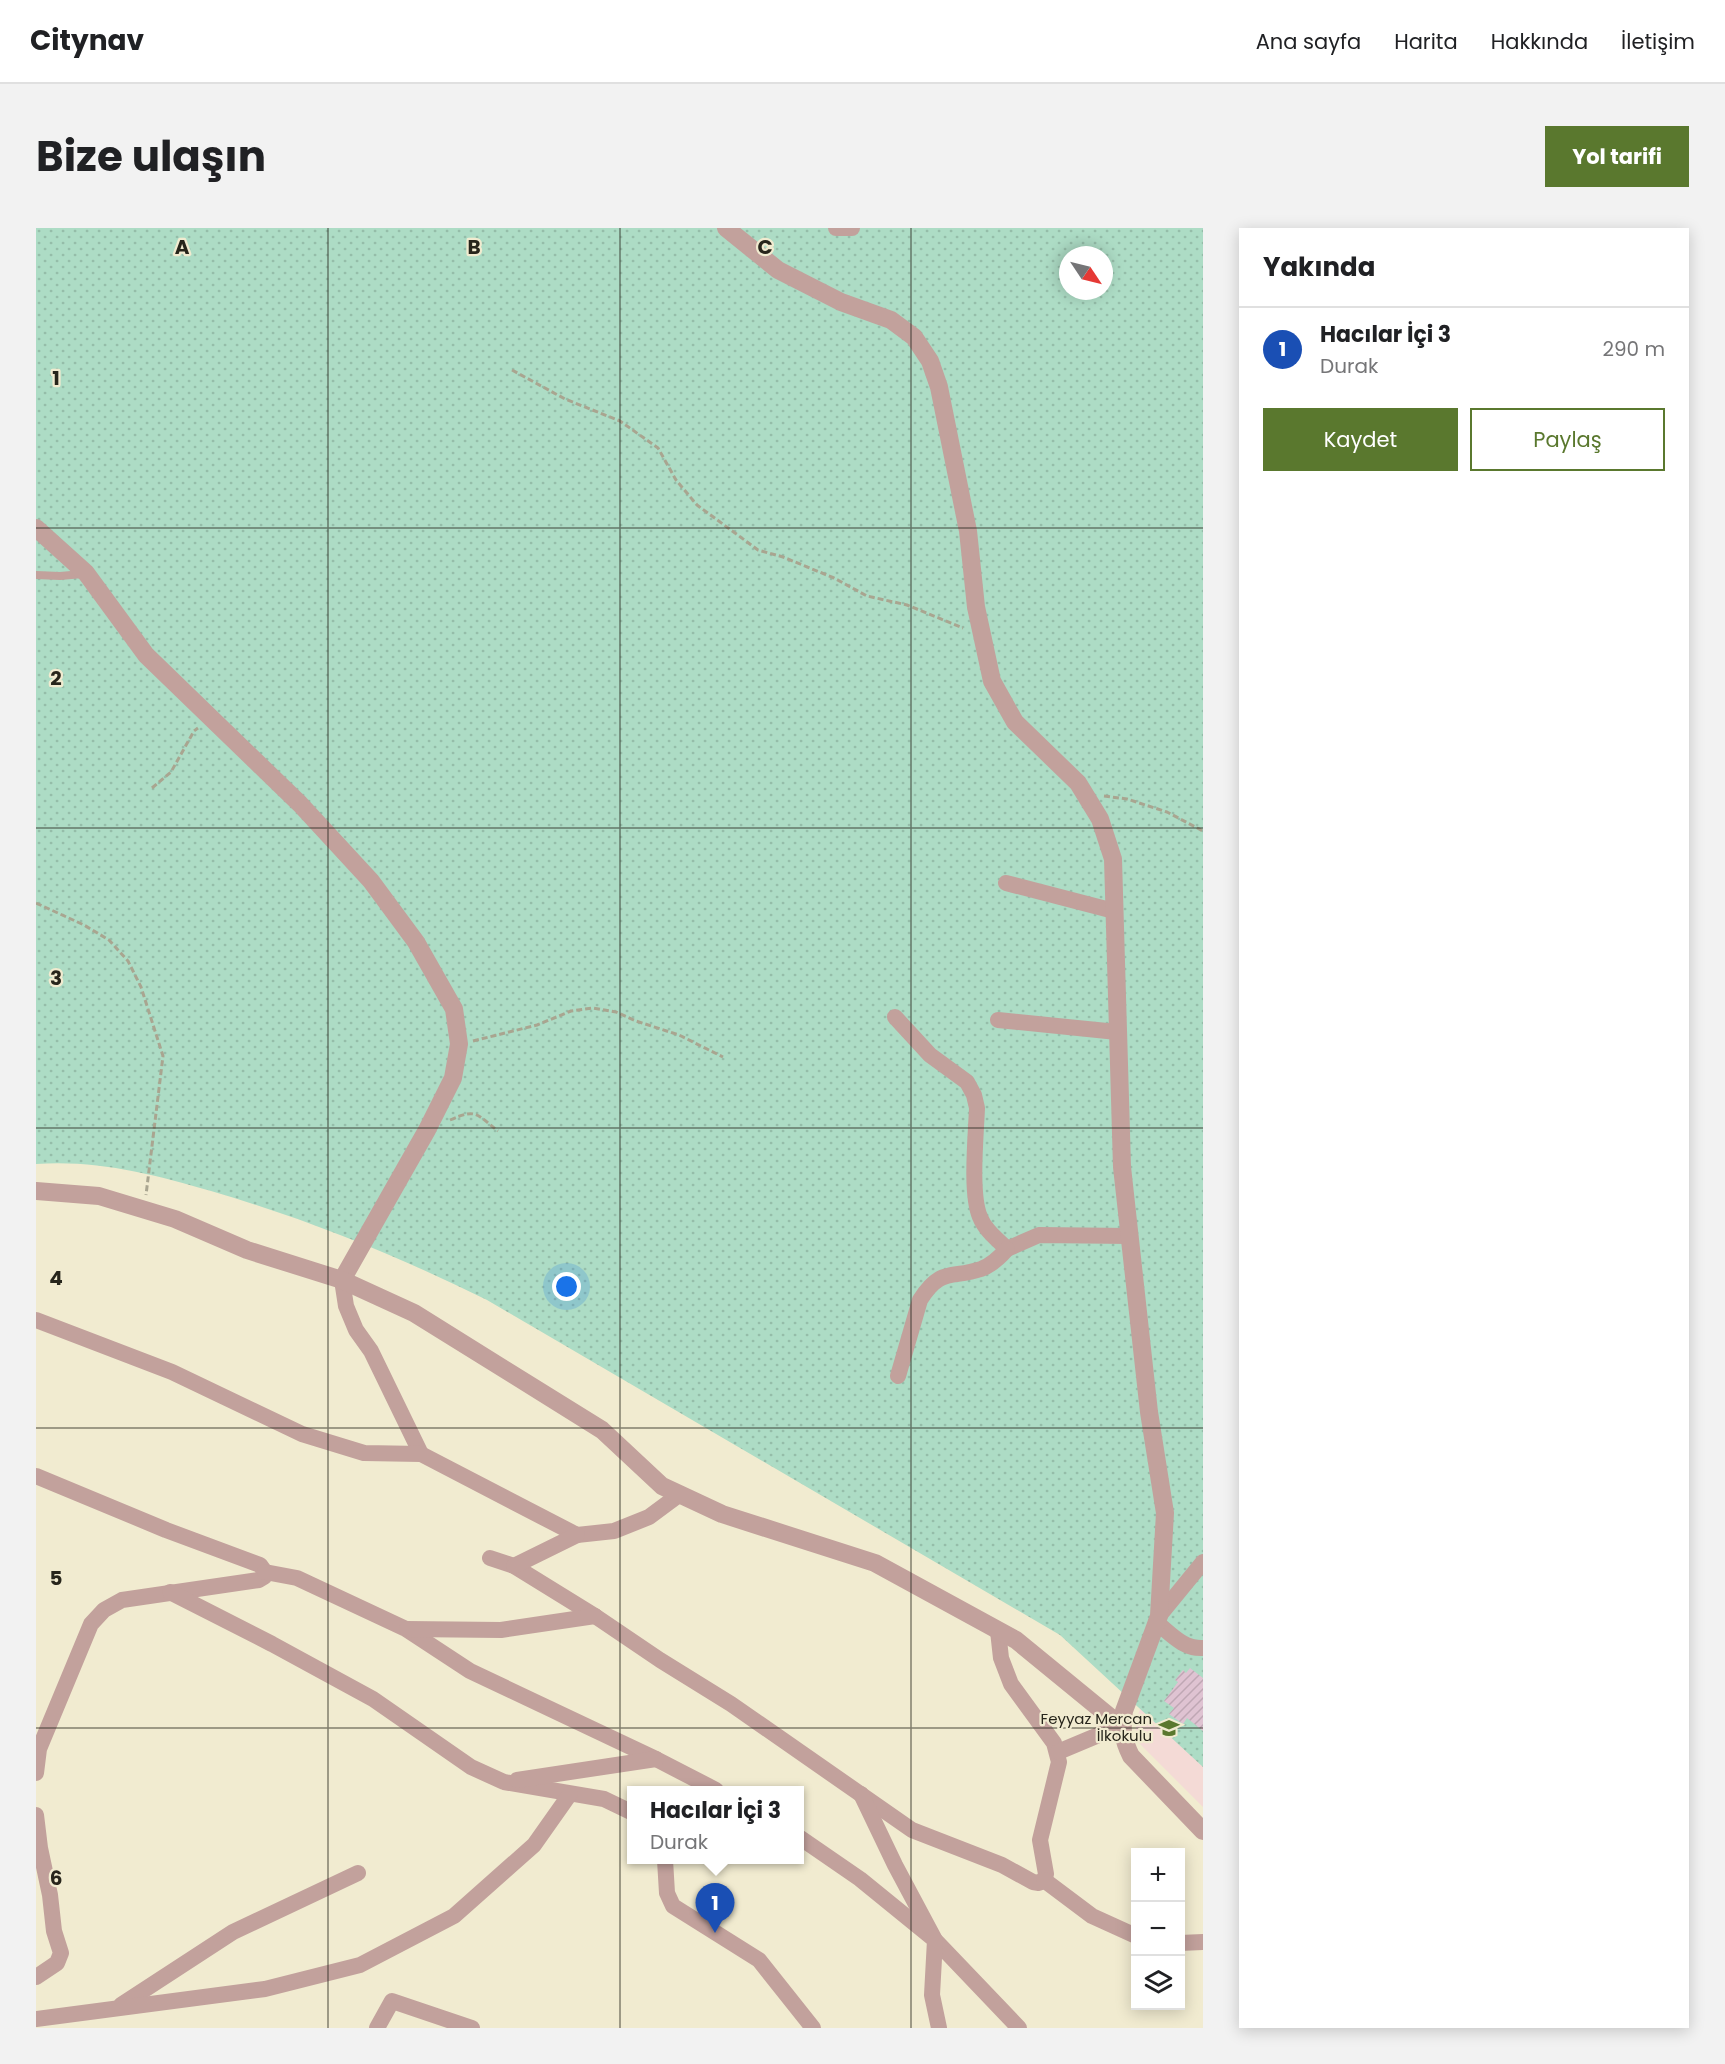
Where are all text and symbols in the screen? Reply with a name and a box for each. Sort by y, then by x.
text: Citynav [30,21,144,60]
text: Ana sayfa [1256,27,1361,56]
text: Harita [1394,27,1458,56]
text: Hakkında [1491,27,1588,56]
text: İletişim [1621,27,1695,56]
button: Yol tarifi [1545,126,1689,187]
text: Bize ulaşın [36,127,266,186]
text: A [175,233,190,261]
text: B [467,233,481,261]
text: C [757,233,773,261]
north arrow [1059,246,1113,300]
text: Yakında [1263,249,1375,285]
text: Hacılar İçi 3 [1320,319,1451,350]
text: 1 [1279,335,1286,363]
text: 290 m [1602,335,1665,363]
text: Durak [1320,352,1378,380]
text: 1 [52,364,60,392]
button: Kaydet [1263,408,1458,471]
button: Paylaş [1470,408,1665,471]
text: 2 [50,664,62,692]
text: 3 [50,964,62,992]
text: 4 [49,1264,63,1292]
your location [552,1272,581,1301]
text: 5 [50,1564,63,1592]
place label: Feyyaz Mercan İlkokulu [1041,1708,1152,1746]
school or university icon: Feyyaz Mercan İlkokulu [1157,1716,1181,1740]
popup [627,1786,804,1864]
text: Hacılar İçi 3 [650,1795,781,1826]
text: Durak [650,1828,708,1856]
map controls [1131,1848,1185,2010]
button: + [1131,1848,1185,1902]
text: 6 [50,1864,62,1892]
pin: 1 [696,1884,734,1933]
button: − [1131,1902,1185,1956]
button: layers [1131,1956,1185,2010]

